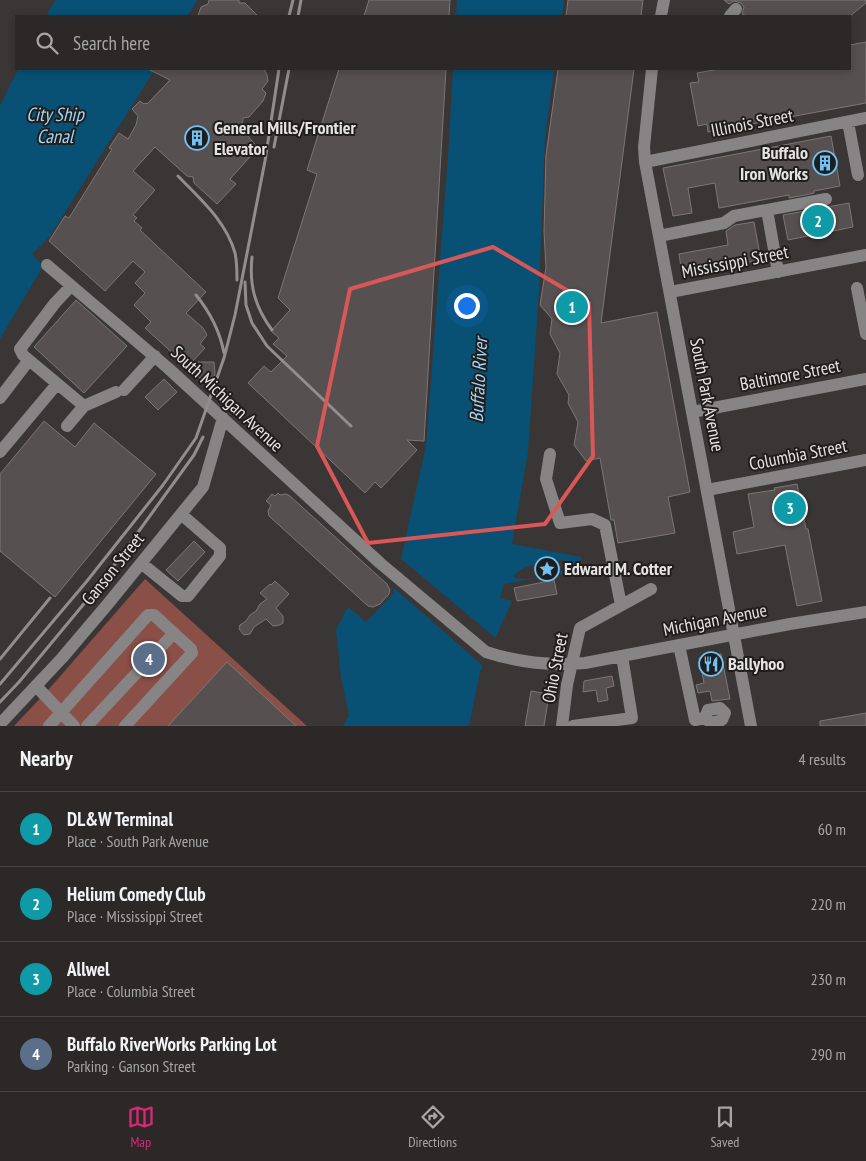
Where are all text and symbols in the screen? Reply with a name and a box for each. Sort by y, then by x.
search box [15,15,851,70]
icon: search [33,29,61,57]
text: Search here [73,31,150,55]
water label: City Ship Canal [26,102,85,148]
street label: Illinois Street [709,103,795,142]
place label: General Mills/Frontier Elevator [214,116,357,160]
building icon: General Mills/Frontier Elevator [184,125,210,151]
place label: Buffalo Iron Works [740,141,808,185]
building icon: Buffalo Iron Works [812,150,838,176]
pin: 2 [802,202,834,240]
street label: Mississippi Street [680,240,790,283]
pin: 1 [556,288,588,326]
your location [454,293,480,319]
water label: Buffalo River [464,334,492,423]
street label: South Park Avenue [685,336,730,454]
street label: South Michigan Avenue [166,341,288,457]
street label: Baltimore Street [738,354,842,395]
street label: Columbia Street [747,434,849,475]
pin: 3 [774,489,806,527]
street label: Ganson Street [76,528,149,610]
place icon: Edward M. Cotter [534,556,560,582]
place label: Edward M. Cotter [564,557,673,580]
street label: Michigan Avenue [661,598,769,641]
street label: Ohio Street [536,631,573,705]
pin: 4 [133,640,165,678]
restaurant icon: Ballyhoo [698,651,724,677]
place label: Ballyhoo [728,652,784,675]
text: Nearby [20,745,73,772]
text: 4 results [799,749,846,769]
text: DL&W Terminal [67,807,173,831]
text: 1 [32,819,40,839]
text: 60 m [818,819,846,839]
text: Place · South Park Avenue [67,831,209,851]
text: Helium Comedy Club [67,882,206,906]
text: 2 [32,894,40,914]
text: 220 m [811,894,846,914]
text: Place · Mississippi Street [67,906,203,926]
text: Allwel [67,957,110,981]
text: 3 [32,969,40,989]
text: 230 m [811,969,846,989]
text: Place · Columbia Street [67,981,195,1001]
text: Buffalo RiverWorks Parking Lot [67,1032,276,1056]
text: 4 [32,1044,40,1064]
text: 290 m [811,1044,846,1064]
text: Parking · Ganson Street [67,1056,196,1076]
tab: Map [127,1103,155,1151]
tab: Directions [408,1103,457,1151]
tab: Saved [710,1103,739,1151]

